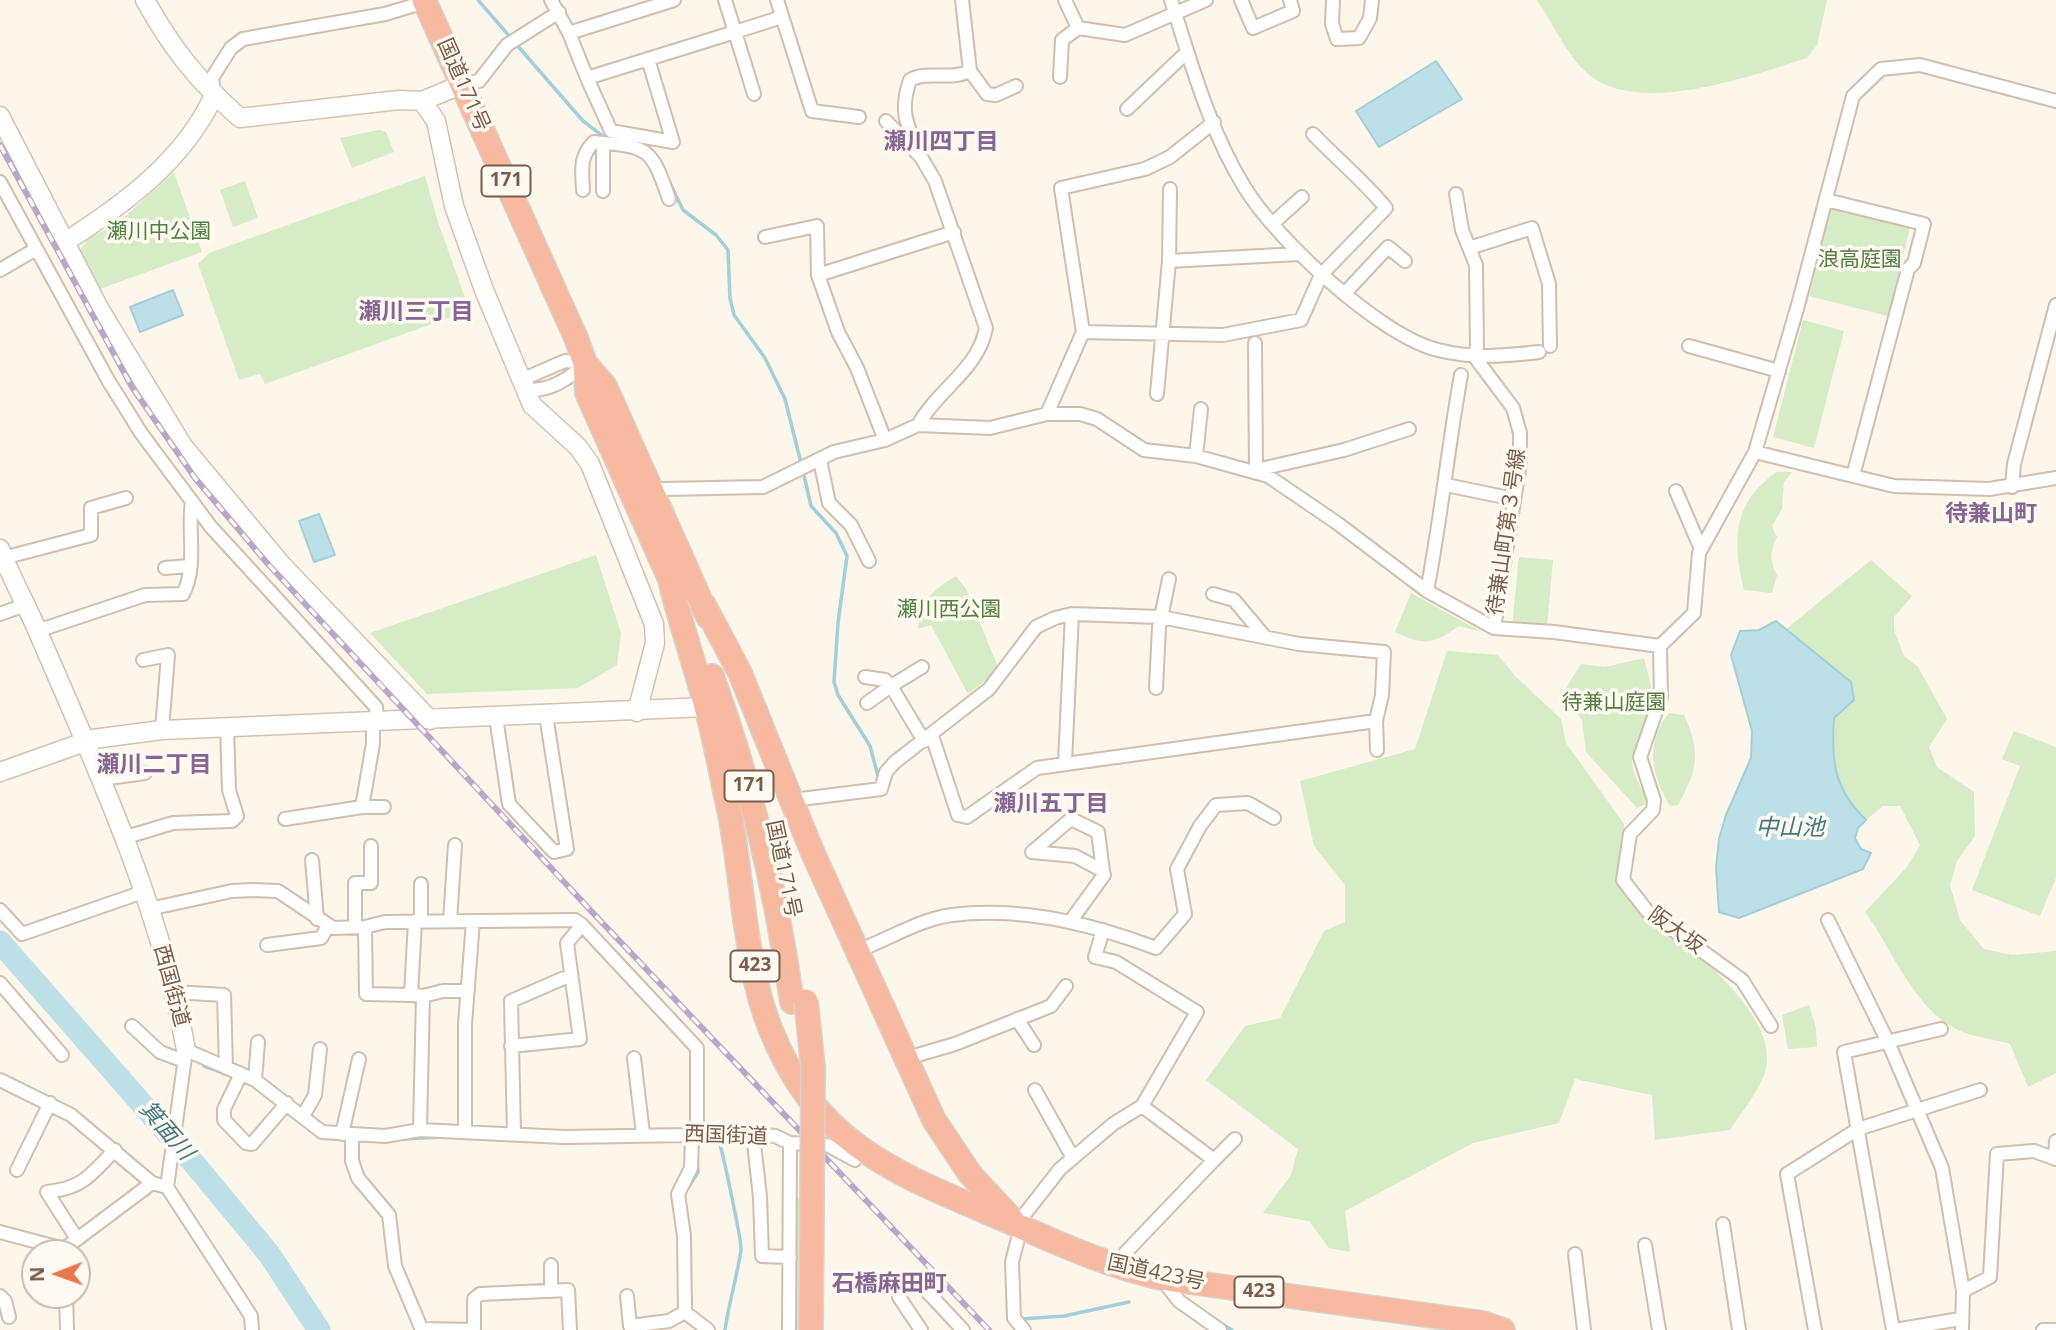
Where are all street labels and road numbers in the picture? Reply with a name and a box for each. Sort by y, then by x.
street label: 国道171号 [431,35,495,135]
road number: 171 [482,166,530,196]
street label: 待兼山町第３号線 [1483,447,1531,617]
road number: 171 [724,771,774,802]
street label: 国道171号 [760,818,806,920]
street label: 阪大坂 [1643,902,1709,960]
street label: 西国街道 [148,942,194,1030]
road number: 423 [730,950,780,982]
street label: 西国街道 [684,1122,768,1150]
street label: 国道423号 [1105,1250,1207,1296]
road number: 423 [1234,1276,1284,1308]

